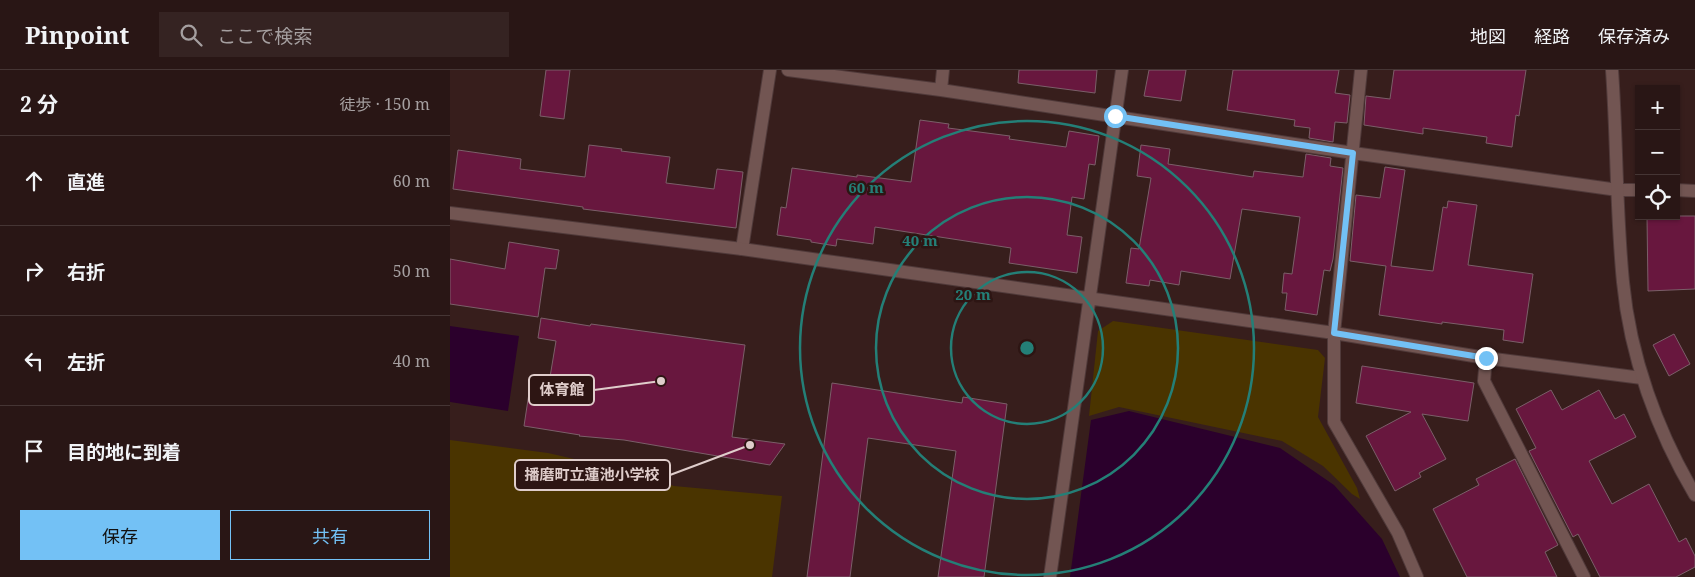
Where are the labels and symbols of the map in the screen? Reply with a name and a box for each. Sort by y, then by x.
route start [1104,105,1127,128]
text: 60 m [848,177,884,197]
text: 40 m [902,230,938,250]
text: 20 m [955,284,991,304]
centre of rings [1018,339,1036,357]
route end [1475,347,1498,370]
callout: 体育館 [529,375,594,405]
text: 体育館 [539,379,585,399]
callout: 播磨町立蓮池小学校 [515,460,670,490]
text: 播磨町立蓮池小学校 [524,464,660,484]

